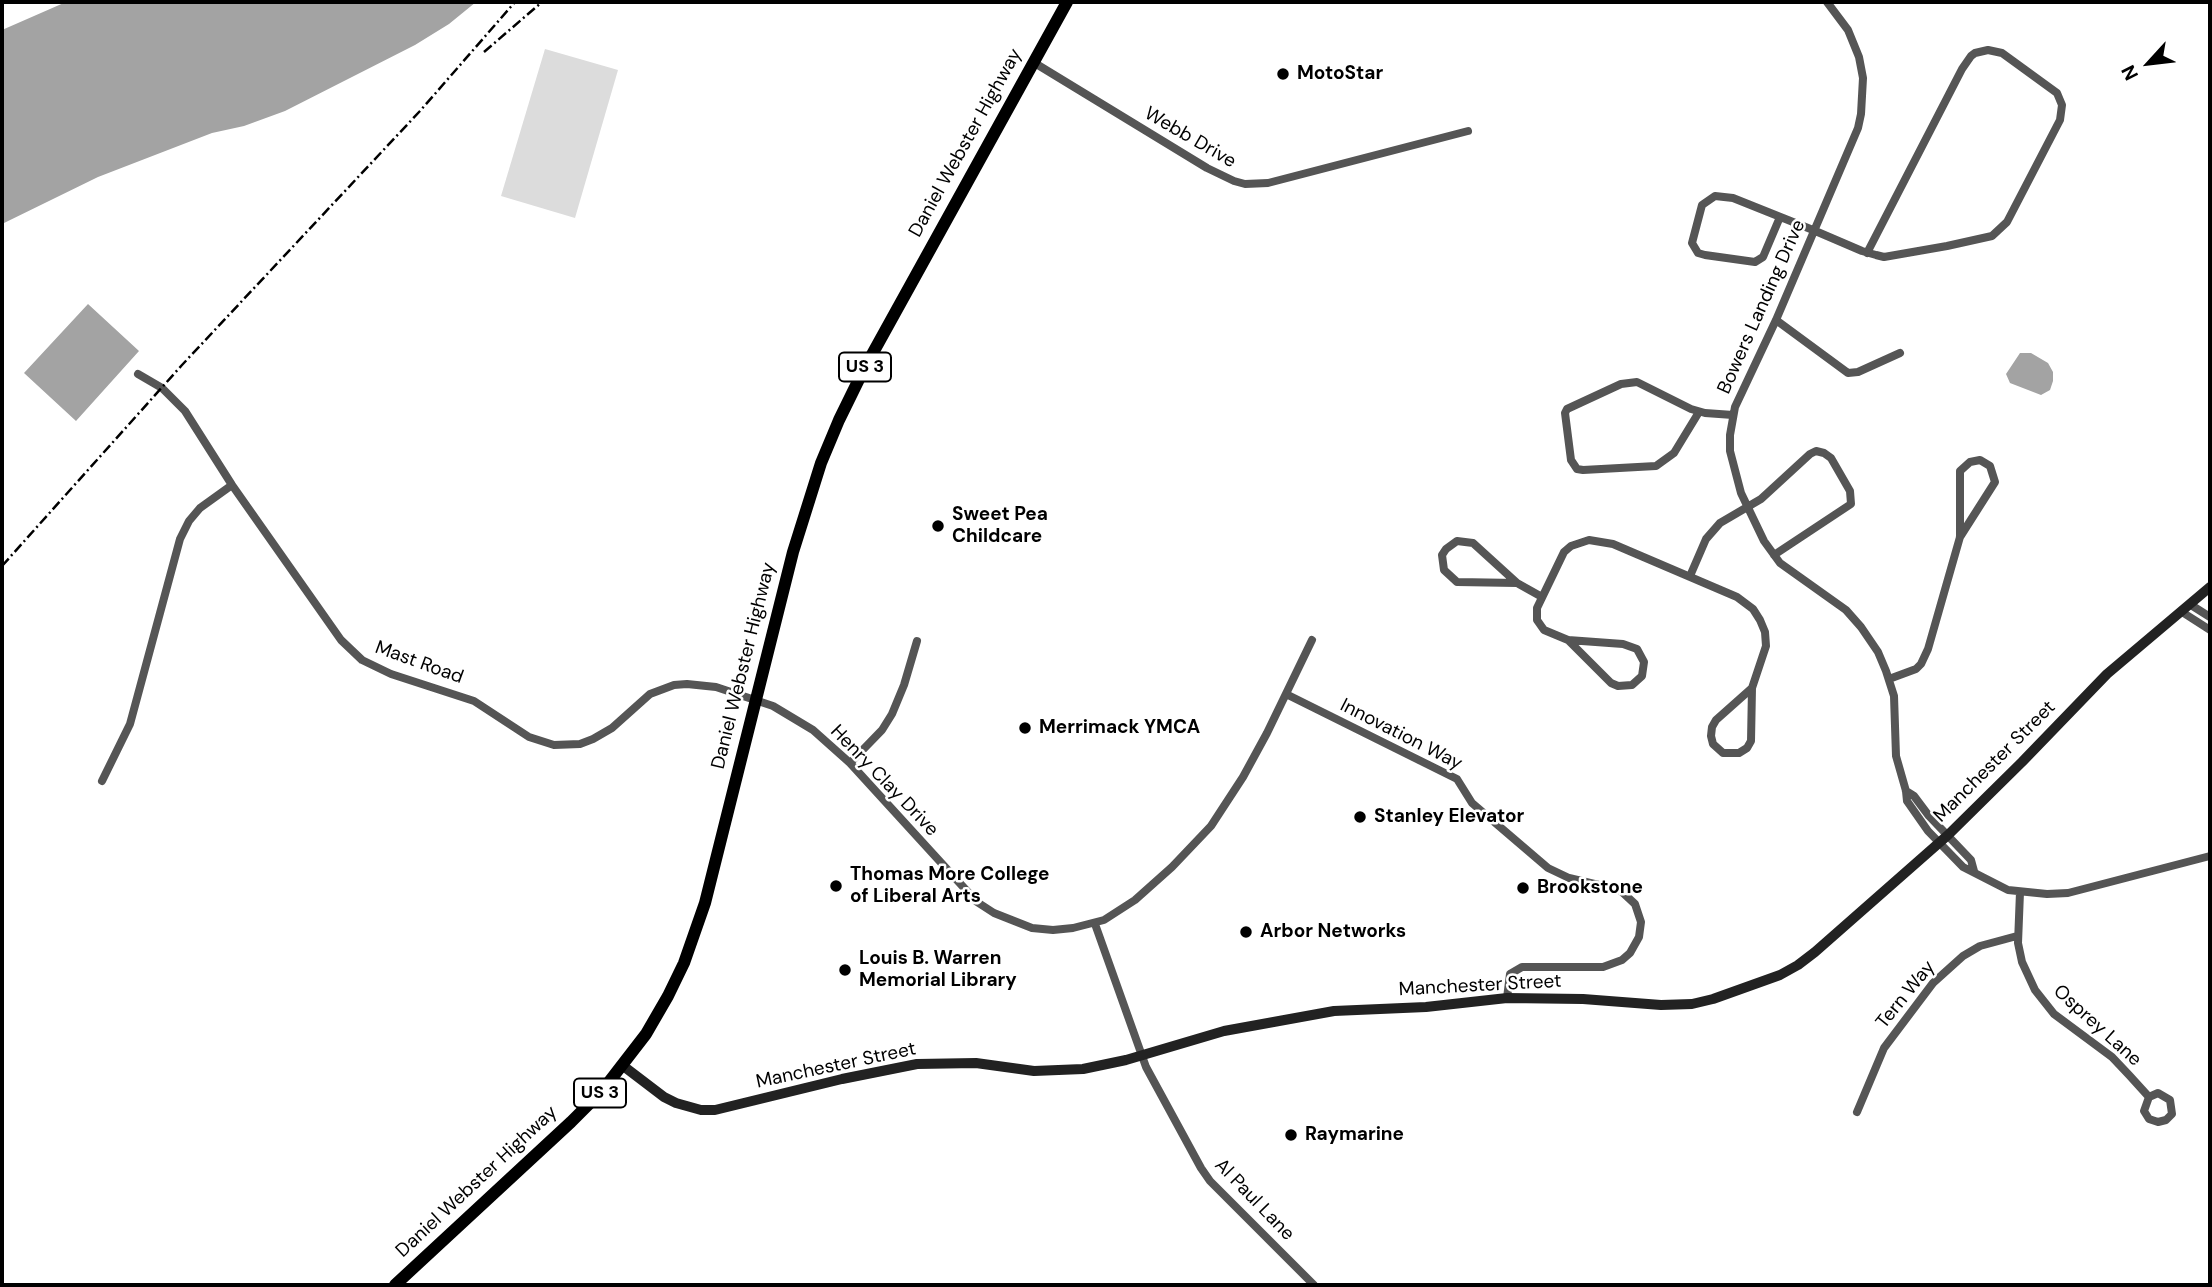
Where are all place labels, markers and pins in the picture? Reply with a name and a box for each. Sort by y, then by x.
place label: MotoStar [1297,63,1383,85]
marker: MotoStar [1275,66,1291,82]
place label: Sweet Pea Childcare [952,504,1048,548]
marker: Sweet Pea Childcare [930,518,946,534]
place label: Merrimack YMCA [1039,717,1200,739]
marker: Merrimack YMCA [1017,720,1033,736]
place label: Stanley Elevator [1374,806,1524,828]
marker: Stanley Elevator [1352,809,1368,825]
place label: Thomas More College of Liberal Arts [850,864,1050,908]
place label: Brookstone [1537,877,1643,899]
marker: Thomas More College of Liberal Arts [828,878,844,894]
marker: Brookstone [1515,880,1531,896]
place label: Arbor Networks [1260,921,1406,943]
marker: Arbor Networks [1238,924,1254,940]
place label: Louis B. Warren Memorial Library [859,948,1017,992]
marker: Louis B. Warren Memorial Library [837,962,853,978]
place label: Raymarine [1305,1124,1404,1146]
marker: Raymarine [1283,1127,1299,1143]

